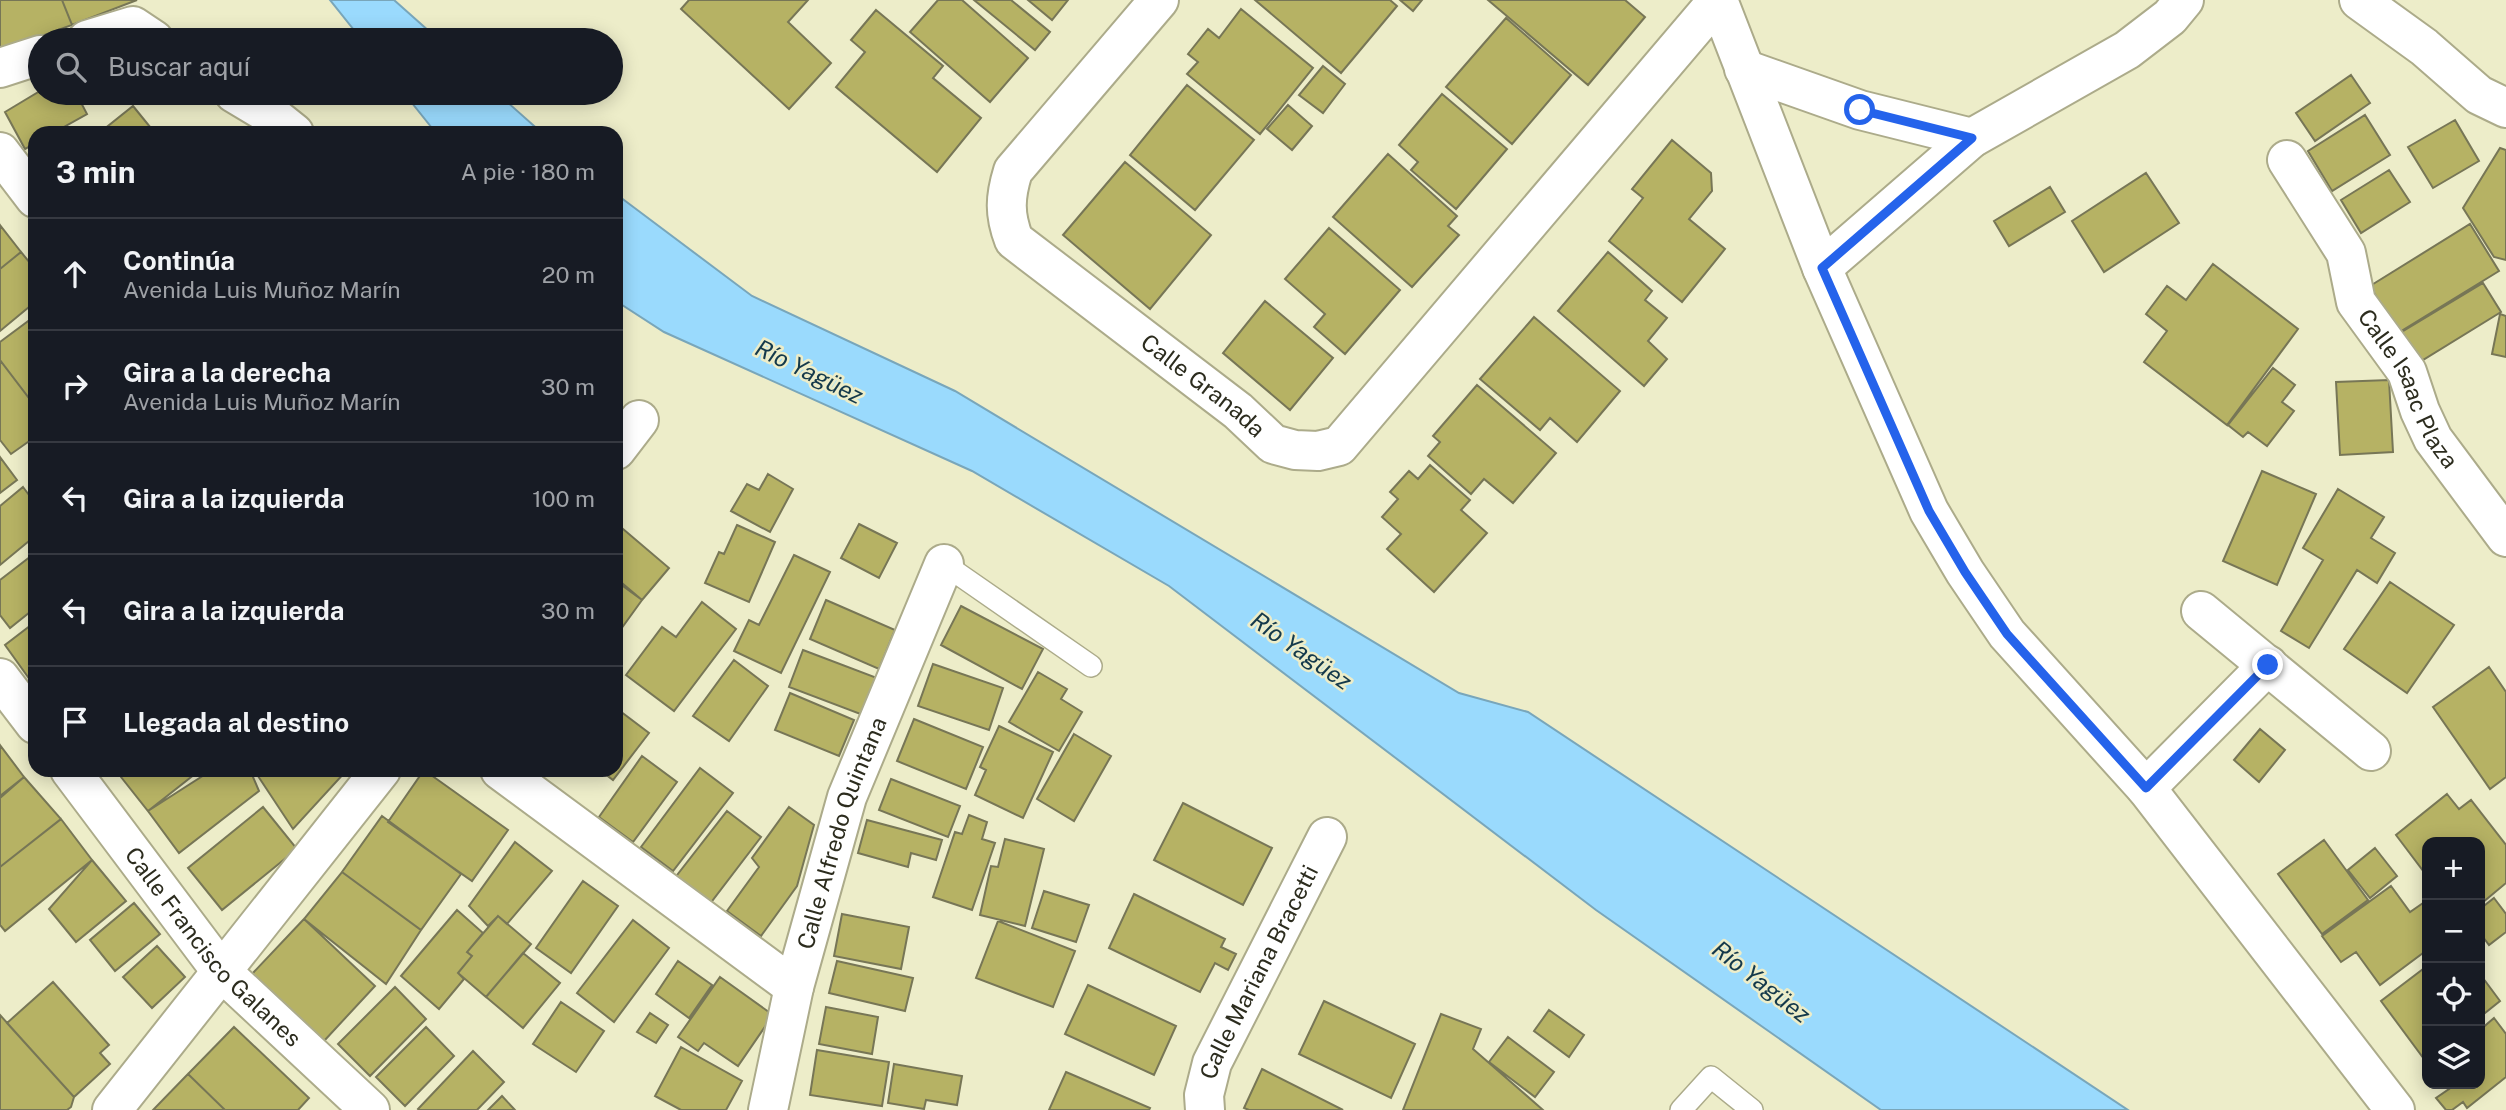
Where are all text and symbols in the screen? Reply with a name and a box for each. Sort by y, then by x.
search box [28,28,623,105]
icon: search [52,48,90,86]
text: Buscar aquí [108,51,250,82]
route start [1844,94,1875,125]
text: 3 min [56,154,135,190]
text: A pie · 180 m [461,158,595,185]
text: Continúa [123,245,235,276]
icon: ahead [56,255,94,293]
text: 20 m [542,261,595,288]
text: Avenida Luis Muñoz Marín [123,276,401,303]
street label: Calle Isaac Plaza [2353,304,2464,473]
street label: Calle Granada [1136,328,1271,442]
water label: Río Yagüez [751,333,869,410]
text: Gira a la derecha [123,357,331,388]
icon: right [56,367,94,405]
text: 30 m [541,373,595,400]
text: Avenida Luis Muñoz Marín [123,388,401,415]
icon: left [56,479,94,517]
text: Gira a la izquierda [123,483,345,514]
text: 100 m [532,485,595,512]
icon: left [56,591,94,629]
text: Gira a la izquierda [123,595,345,626]
text: 30 m [541,597,595,624]
water label: Río Yagüez [1246,605,1358,696]
route end [2252,649,2283,680]
icon: arrive [56,703,94,741]
text: Llegada al destino [123,707,349,738]
street label: Calle Alfredo Quintana [791,713,892,952]
map controls [2422,837,2485,1089]
button: + [2422,837,2485,900]
street label: Calle Francisco Galanes [120,842,307,1052]
street label: Calle Mariana Bracetti [1195,861,1323,1082]
button: − [2422,900,2485,963]
water label: Río Yagüez [1707,934,1817,1029]
button: locate [2422,963,2485,1026]
button: layers [2422,1026,2485,1089]

